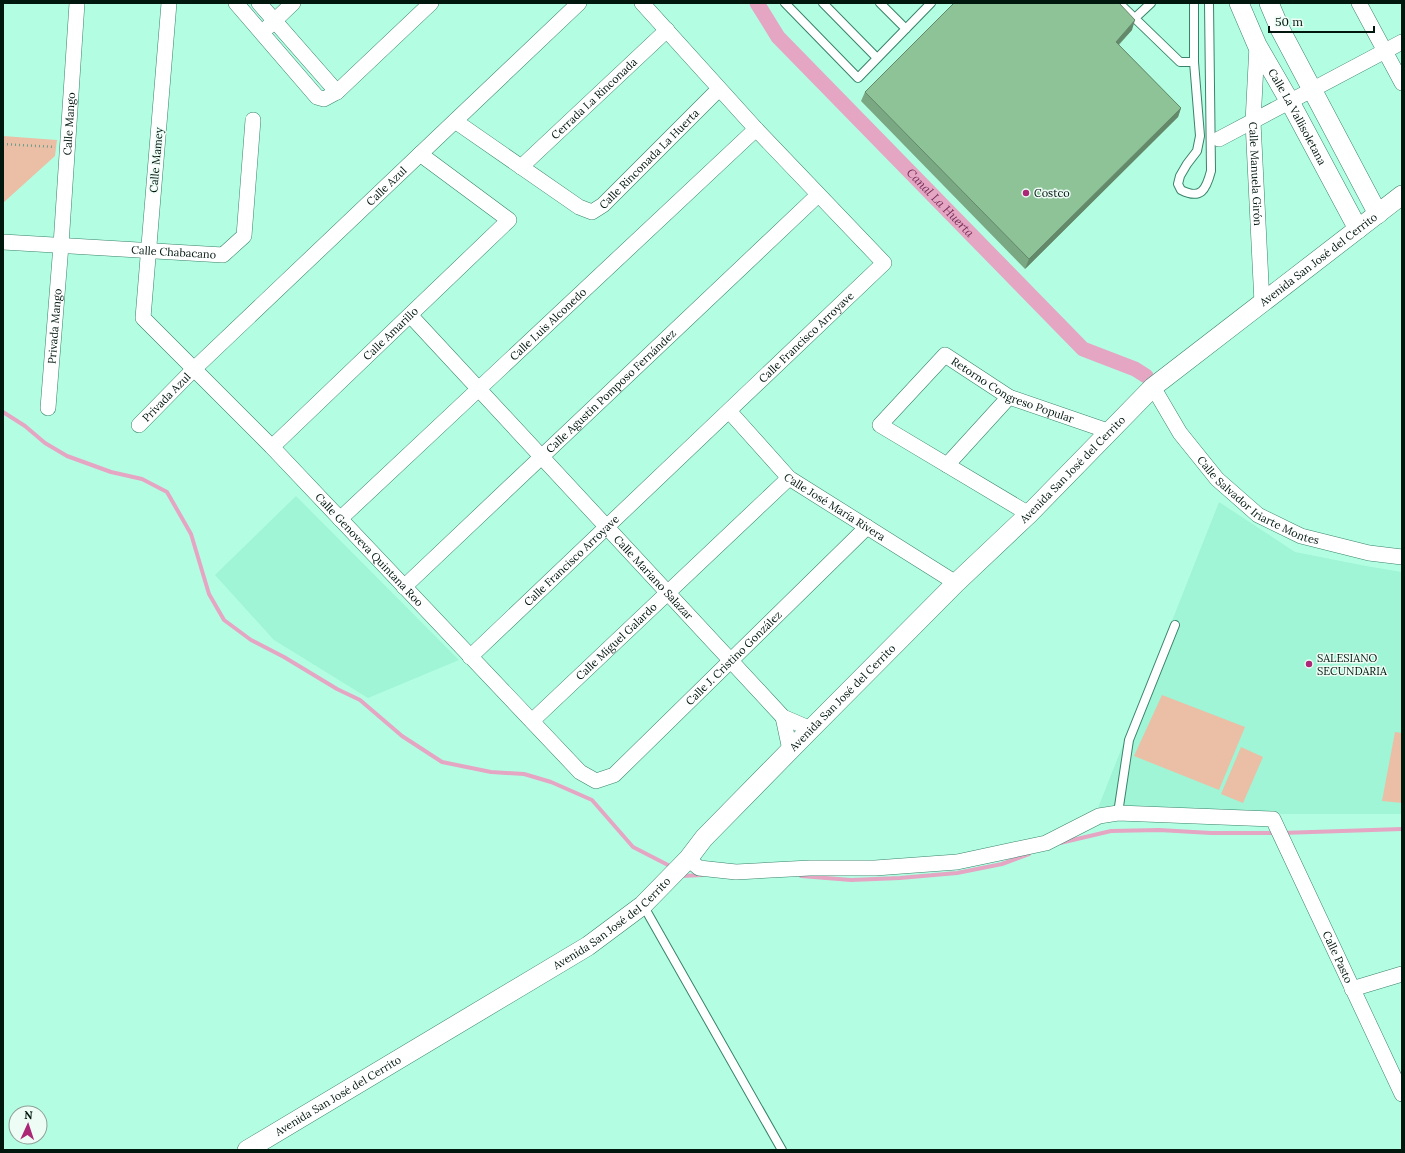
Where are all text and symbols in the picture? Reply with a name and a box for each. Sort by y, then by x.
scale bar [1269,8,1374,34]
text: 50 m [1275,14,1303,29]
street label: Cerrada La Rinconada [548,55,640,142]
street label: Calle La Vallisoletana [1265,66,1330,168]
street label: Calle Mango [60,92,78,156]
street label: Calle Rinconada La Huerta [596,106,702,212]
street label: Calle Manuela Girón [1246,121,1265,227]
street label: Calle Mamey [146,127,166,193]
street label: Calle Azul [363,164,410,209]
water label: Canal La Huerta [904,165,978,240]
place label: Costco [1034,186,1070,200]
marker: Costco [1021,188,1031,198]
street label: Avenida San José del Cerrito [1256,210,1380,310]
street label: Calle Chabacano [131,243,217,262]
street label: Calle Luis Alconedo [507,285,589,363]
street label: Privada Mango [45,288,65,365]
street label: Calle Francisco Arroyave [756,289,857,386]
street label: Calle Amarillo [360,304,421,363]
street label: Calle Agustín Pomposo Fernández [543,326,679,456]
street label: Retorno Congreso Popular [949,354,1076,426]
street label: Privada Azul [139,370,193,425]
street label: Avenida San José del Cerrito [1016,413,1128,527]
street label: Calle Salvador Iriarte Montes [1194,453,1321,547]
street label: Calle José María Rivera [781,470,888,544]
street label: Calle Genoveva Quintana Roo [312,490,426,609]
street label: Calle Francisco Arroyave [521,512,622,609]
street label: Calle Mariano Salazar [611,532,696,623]
street label: Calle Miguel Galardo [573,600,660,683]
street label: Calle J. Cristino González [683,607,785,708]
street label: Avenida San José del Cerrito [786,641,898,754]
place label: SALESIANO SECUNDARIA [1317,651,1388,678]
marker: SALESIANO SECUNDARIA [1304,659,1314,669]
street label: Avenida San José del Cerrito [549,874,673,973]
street label: Calle Pasto [1319,929,1356,985]
street label: Avenida San José del Cerrito [271,1052,404,1139]
north arrow [8,1105,48,1145]
text: N [24,1108,34,1122]

